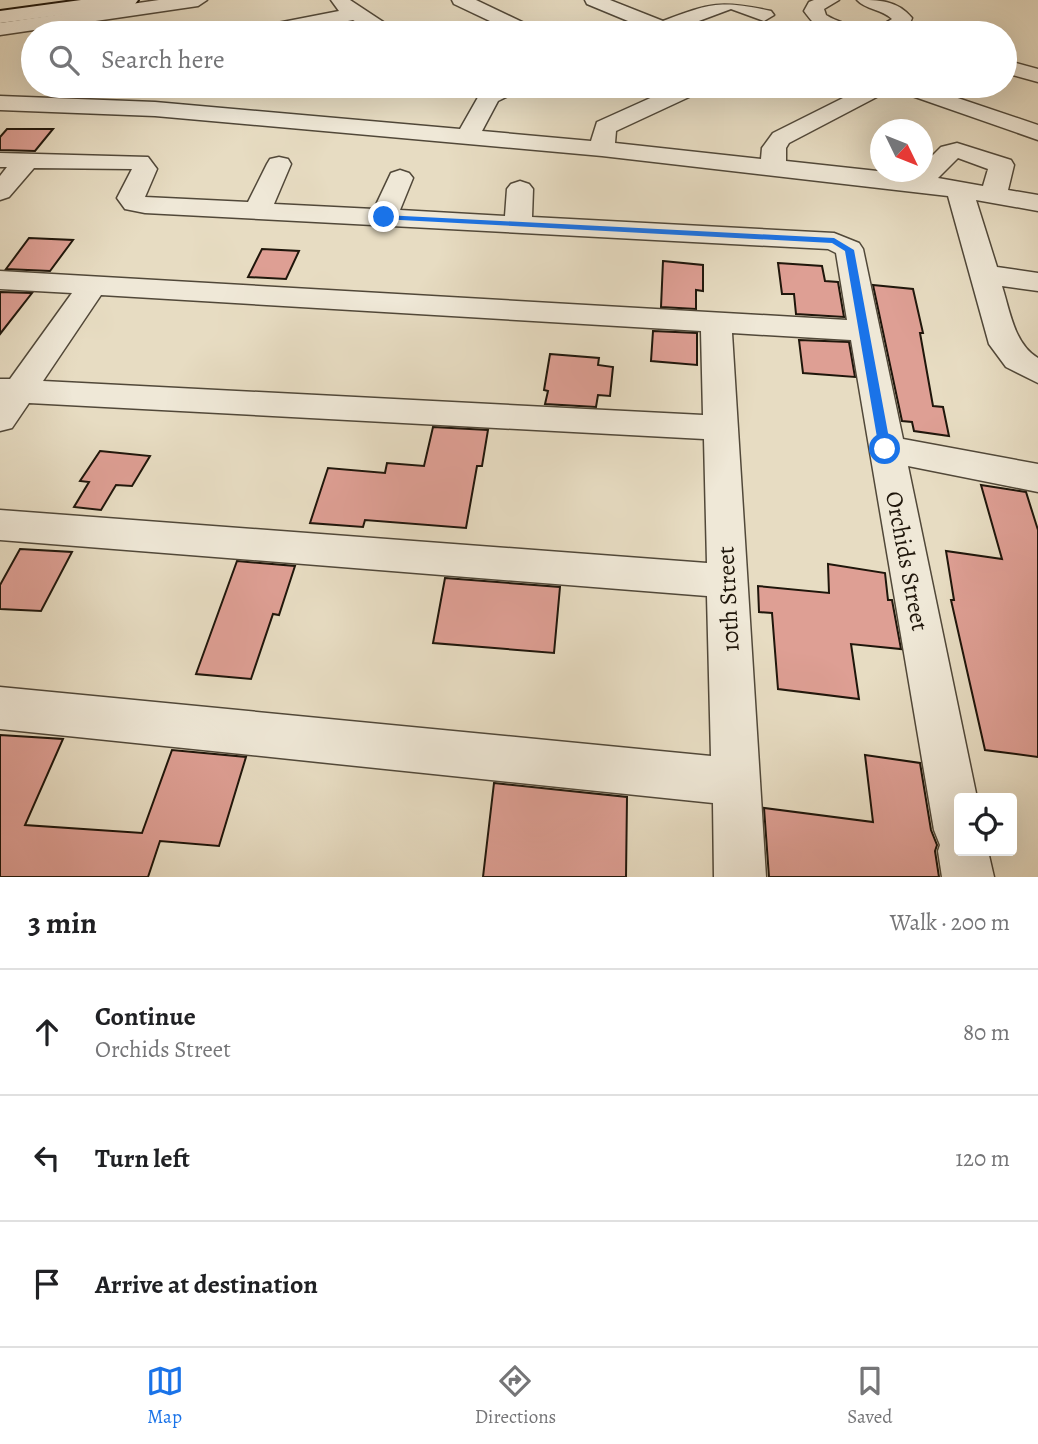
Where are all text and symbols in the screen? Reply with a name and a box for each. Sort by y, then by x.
search box [21,21,1017,98]
icon: search [45,41,83,79]
text: Search here [101,42,225,77]
north arrow [870,119,933,182]
route end [368,201,399,232]
route start [869,433,900,464]
street label: Orchids Street [878,488,936,634]
street label: 10th Street [709,545,747,653]
map controls [954,793,1017,856]
button: locate [954,793,1017,856]
text: 3 min [28,903,97,943]
text: Walk · 200 m [890,907,1010,938]
text: Continue [95,999,196,1034]
icon: ahead [28,1013,66,1051]
text: 80 m [963,1017,1010,1048]
text: Orchids Street [95,1034,231,1065]
icon: left [28,1139,66,1177]
text: Turn left [95,1141,190,1176]
text: 120 m [955,1143,1010,1174]
icon: arrive [28,1265,66,1303]
text: Arrive at destination [95,1267,318,1302]
tab: Map [146,1362,184,1430]
tab: Directions [475,1362,556,1430]
tab: Saved [847,1362,892,1430]

